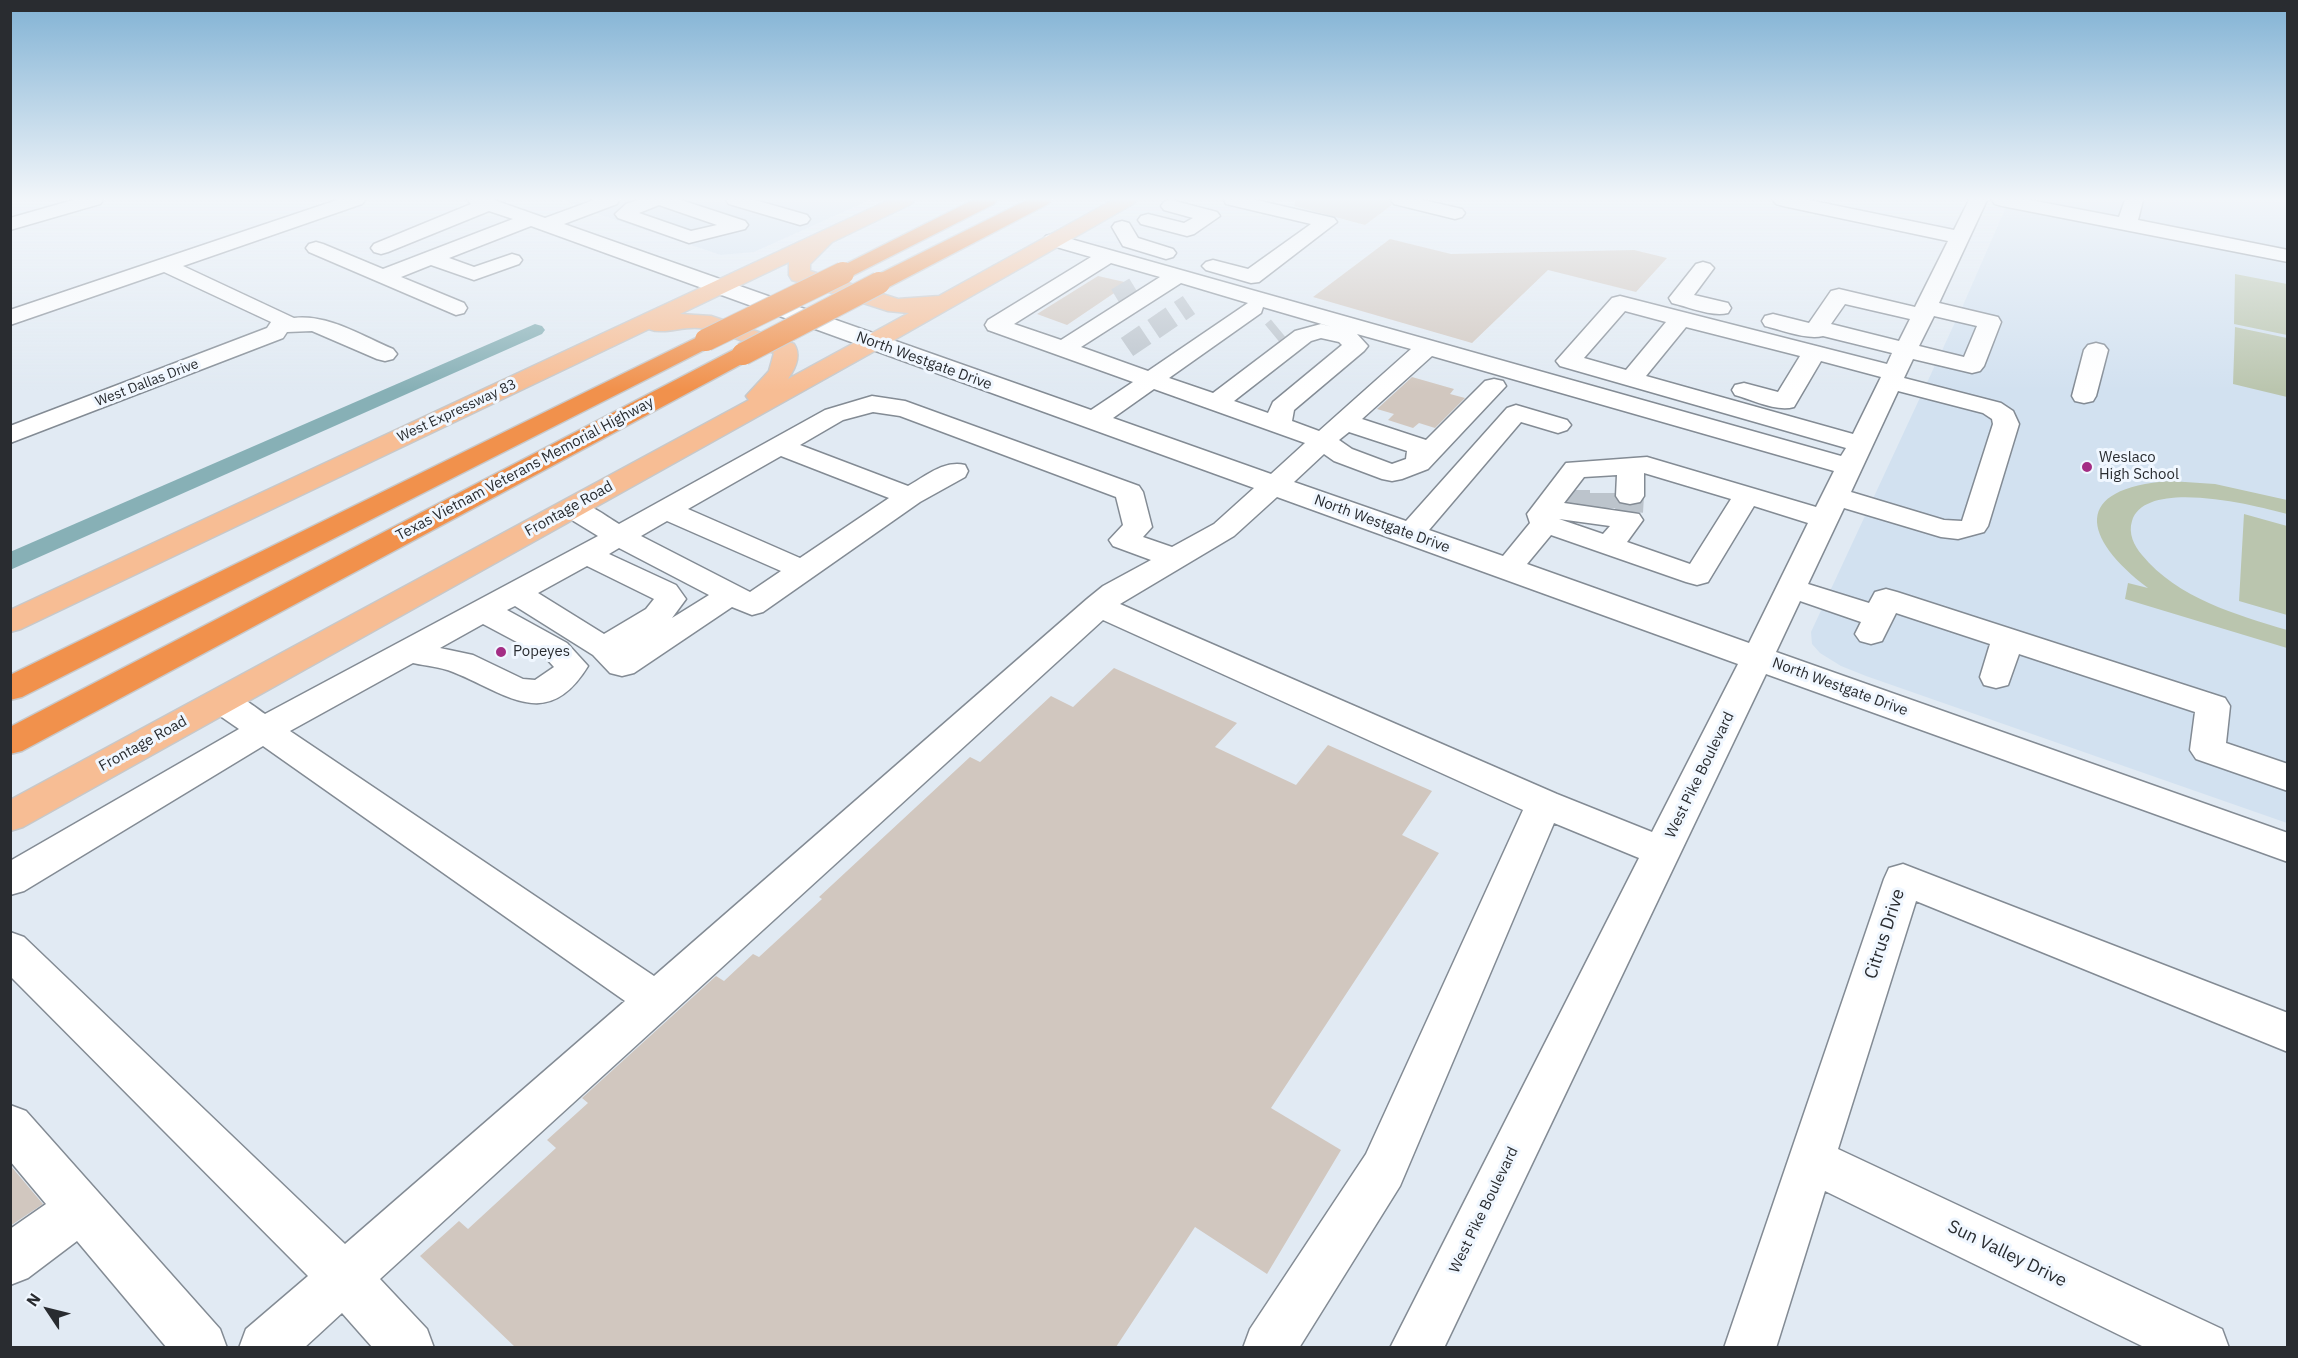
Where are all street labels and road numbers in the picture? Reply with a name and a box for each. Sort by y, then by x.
street label: North Westgate Drive [854,328,994,394]
street label: West Dallas Drive [93,356,201,410]
street label: West Expressway 83 [395,376,519,446]
street label: Texas Vietnam Veterans Memorial Highway [393,393,657,545]
street label: Frontage Road [522,477,616,541]
street label: North Westgate Drive [1312,491,1452,557]
street label: North Westgate Drive [1770,654,1910,720]
street label: West Pike Boulevard [1662,709,1738,841]
street label: Frontage Road [96,712,190,776]
street label: Citrus Drive [1860,886,1910,982]
street label: West Pike Boulevard [1446,1144,1522,1276]
street label: Sun Valley Drive [1944,1216,2070,1292]

